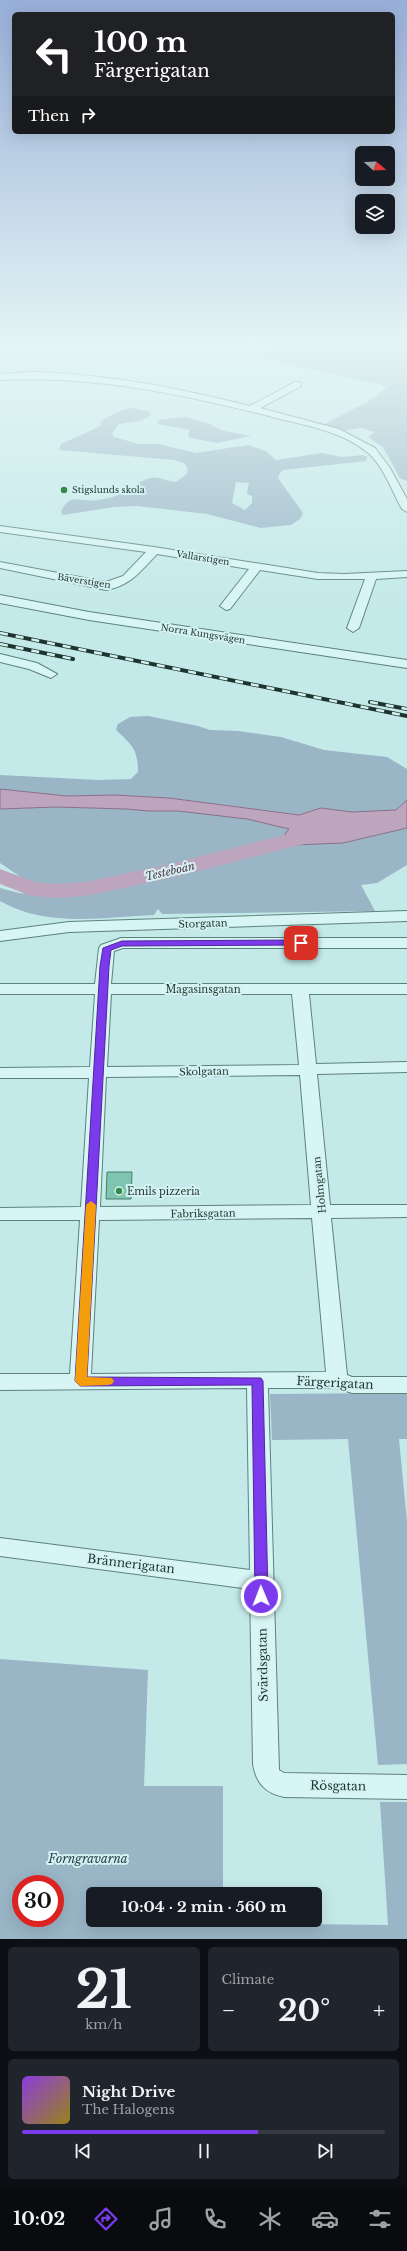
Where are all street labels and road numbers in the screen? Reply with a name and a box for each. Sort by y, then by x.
street label: Vallarstigen [175,548,230,567]
street label: Bäverstigen [57,571,111,590]
street label: Norra Kungsvägen [160,621,246,646]
street label: Storgatan [178,916,228,931]
street label: Magasinsgatan [165,983,241,996]
street label: Skolgatan [179,1065,229,1078]
street label: Holmgatan [310,1156,329,1214]
street label: Fabriksgatan [170,1206,236,1221]
street label: Färgerigatan [296,1373,374,1392]
street label: Brännerigatan [86,1551,176,1576]
street label: Svärdsgatan [254,1628,271,1702]
street label: Rösgatan [310,1778,366,1793]

